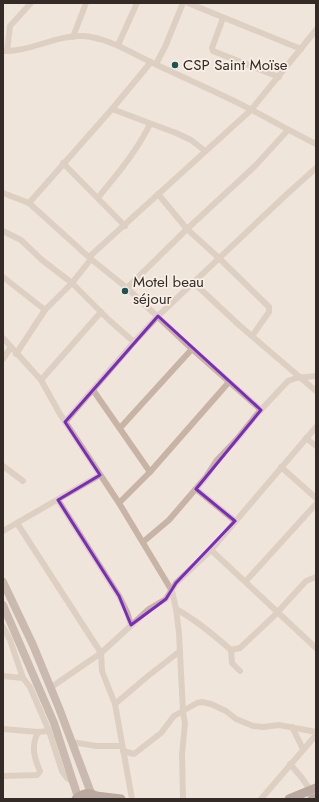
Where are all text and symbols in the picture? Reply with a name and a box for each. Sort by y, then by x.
place label: CSP Saint Moïse [183,54,288,76]
marker: CSP Saint Moïse [170,60,180,70]
place label: Motel beau séjour [133,271,204,310]
marker: Motel beau séjour [120,286,130,296]

